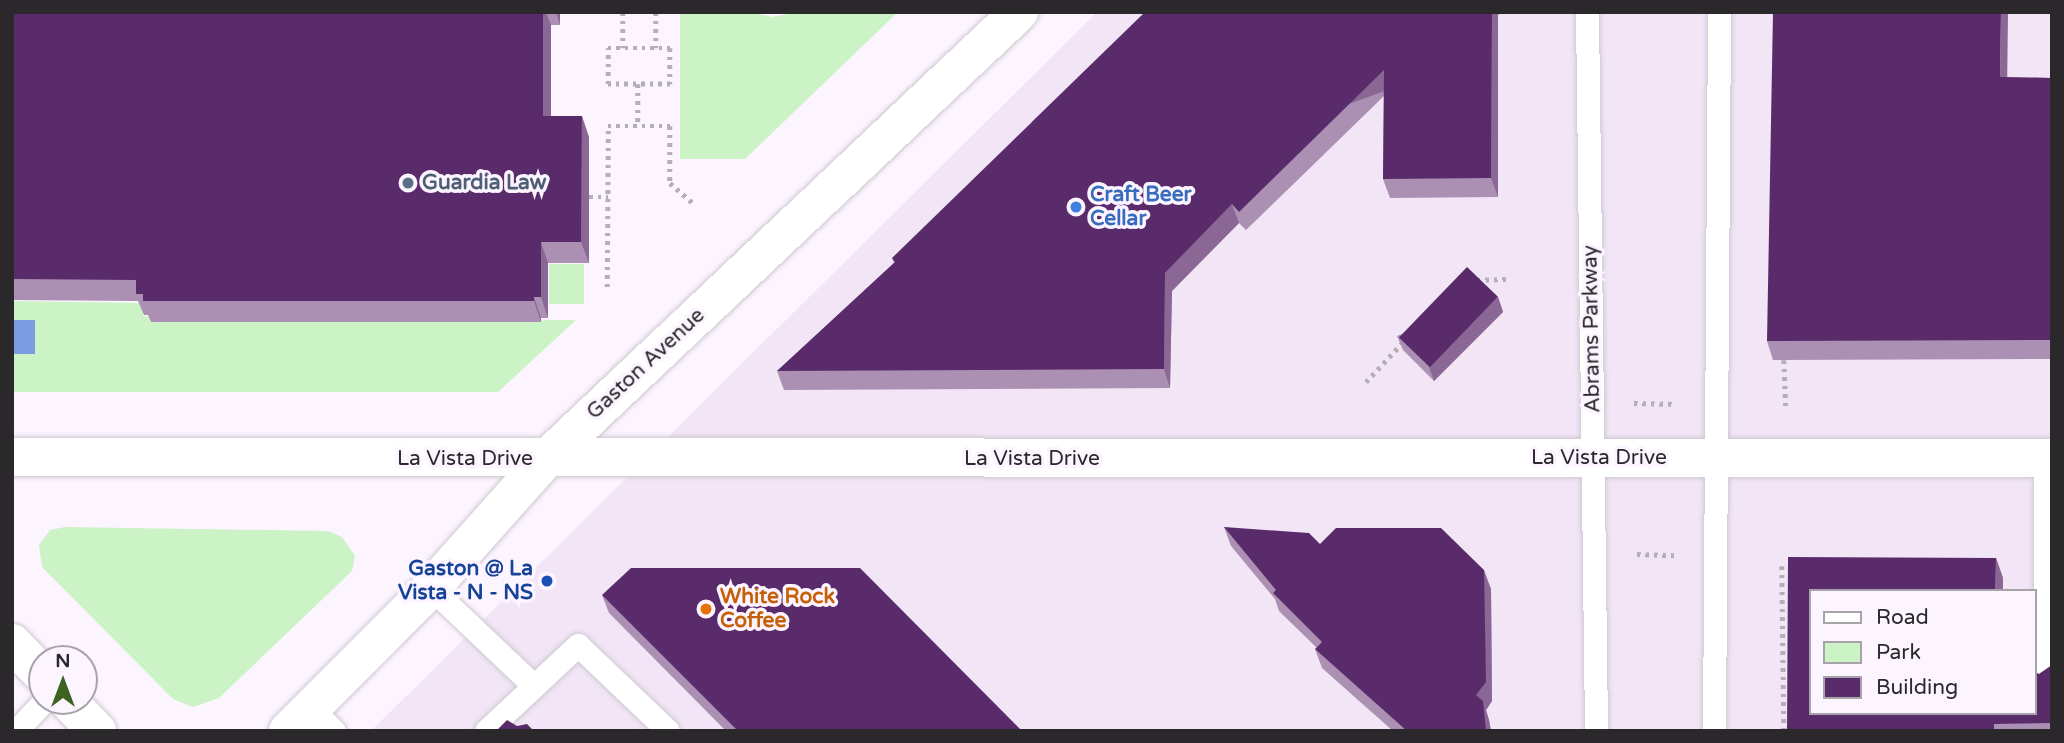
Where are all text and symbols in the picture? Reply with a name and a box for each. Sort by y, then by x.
place label: Guardia Law [422,170,546,196]
marker: Guardia Law [400,175,416,191]
place label: Craft Beer Cellar [1090,182,1192,232]
marker: Craft Beer Cellar [1068,199,1084,215]
street label: Abrams Parkway [1578,245,1606,413]
street label: Gaston Avenue [582,303,710,425]
street label: La Vista Drive [1531,445,1667,471]
street label: La Vista Drive [397,446,533,472]
street label: La Vista Drive [964,446,1100,472]
place label: Gaston @ La Vista - N - NS [398,556,533,606]
marker: Gaston @ La Vista - N - NS [539,573,555,589]
place label: White Rock Coffee [720,584,835,634]
legend [1808,589,2036,715]
marker: White Rock Coffee [698,601,714,617]
text: Road [1876,605,1929,630]
text: Park [1876,640,1921,665]
north arrow [28,645,98,715]
text: N [55,650,71,672]
text: Building [1876,675,1958,700]

